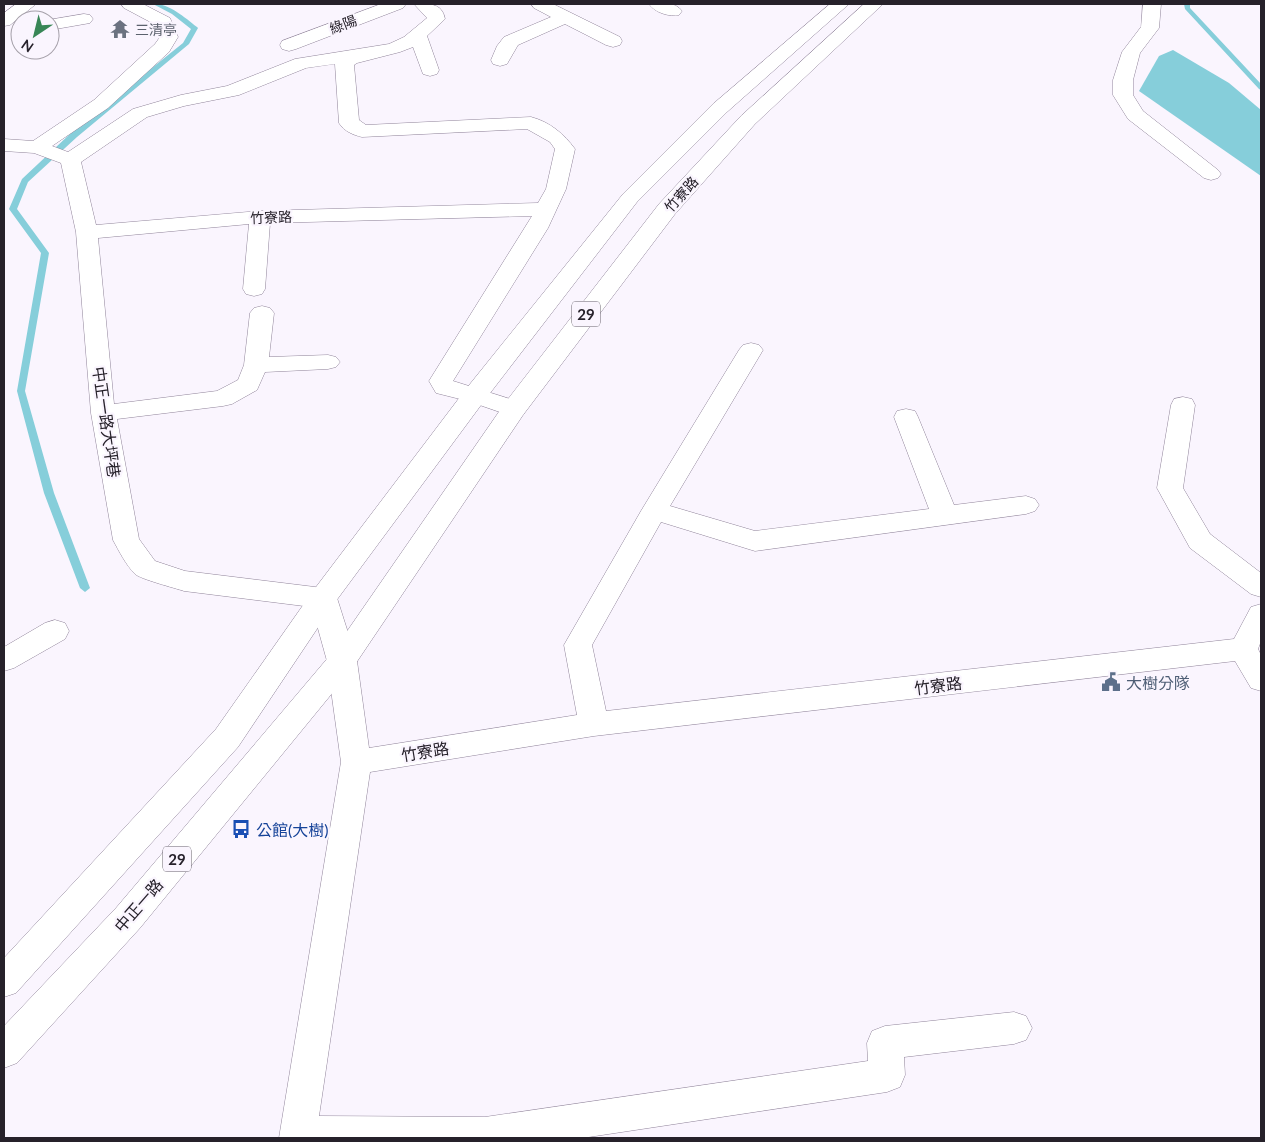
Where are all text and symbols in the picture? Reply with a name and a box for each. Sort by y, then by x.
north arrow [10,10,60,60]
street label: 綠陽 [327,11,359,37]
temple icon: 三清亭 [109,18,131,40]
place label: 三清亭 [135,21,177,38]
text: N [18,36,37,56]
street label: 竹寮路 [661,173,701,215]
street label: 竹寮路 [250,208,292,226]
road number: 29 [572,302,600,326]
street label: 中正一路大坪巷 [90,365,124,479]
public building icon: 大樹分隊 [1100,671,1122,693]
street label: 竹寮路 [913,673,963,697]
place label: 大樹分隊 [1126,673,1190,692]
street label: 竹寮路 [400,738,450,764]
bus stop icon: 公館(大樹) [230,818,252,840]
place label: 公館(大樹) [256,820,329,839]
road number: 29 [163,846,191,872]
street label: 中正一路 [110,875,166,935]

